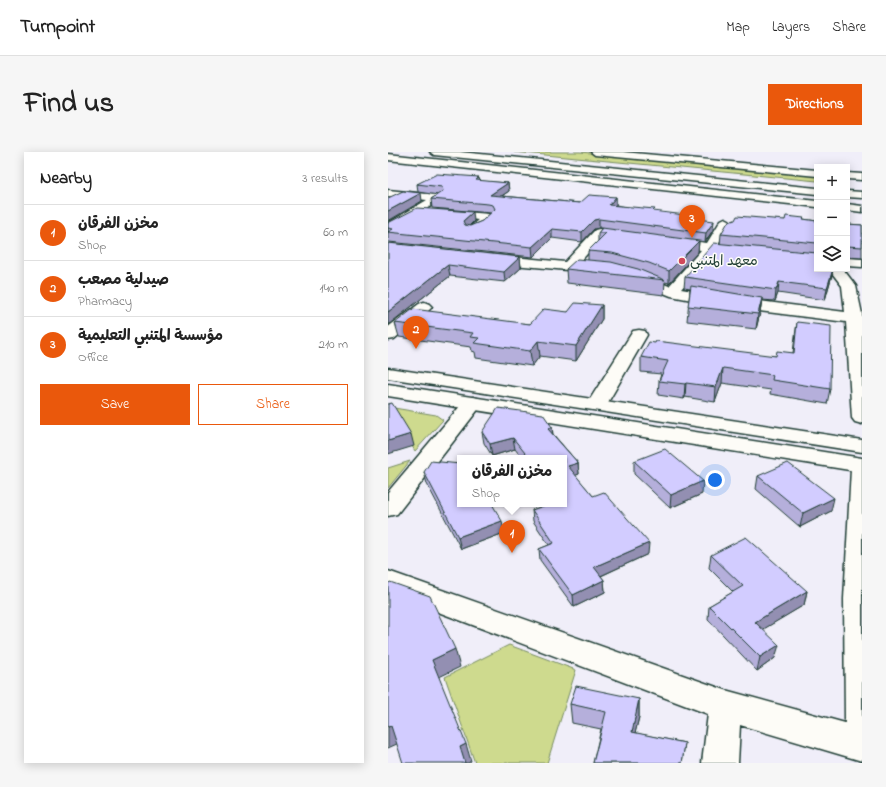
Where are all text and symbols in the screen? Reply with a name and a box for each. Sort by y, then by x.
text: Turnpoint [20,14,95,41]
text: Map [726,17,750,38]
text: Layers [772,17,810,38]
text: Share [832,17,866,38]
text: Find us [24,84,114,125]
button: Directions [768,84,862,125]
map controls [814,164,850,272]
button: + [814,164,850,200]
text: Nearby [40,166,92,191]
text: 3 results [302,169,348,188]
button: − [814,200,850,236]
pin: 3 [679,205,705,238]
text: مخزن الفرقان [78,213,159,235]
text: 1 [51,223,55,242]
text: 60 m [323,223,348,242]
text: Shop [78,236,106,255]
button: layers [814,236,850,272]
place label: معهد المتنبي [690,251,758,273]
marker: معهد المتنبي [677,256,687,266]
text: صيدلية مصعب [78,269,169,291]
text: 2 [50,279,56,298]
text: 140 m [320,279,348,298]
text: Pharmacy [78,292,132,311]
pin: 2 [403,316,429,349]
text: مؤسسة المتنبي التعليمية [78,325,223,347]
text: 3 [50,335,56,354]
text: 210 m [318,335,348,354]
text: Office [78,348,108,367]
button: Save [40,384,190,425]
button: Share [198,384,348,425]
popup [457,455,567,507]
text: مخزن الفرقان [472,461,552,483]
your location [705,470,725,490]
text: Shop [472,484,500,503]
pin: 1 [499,520,525,553]

